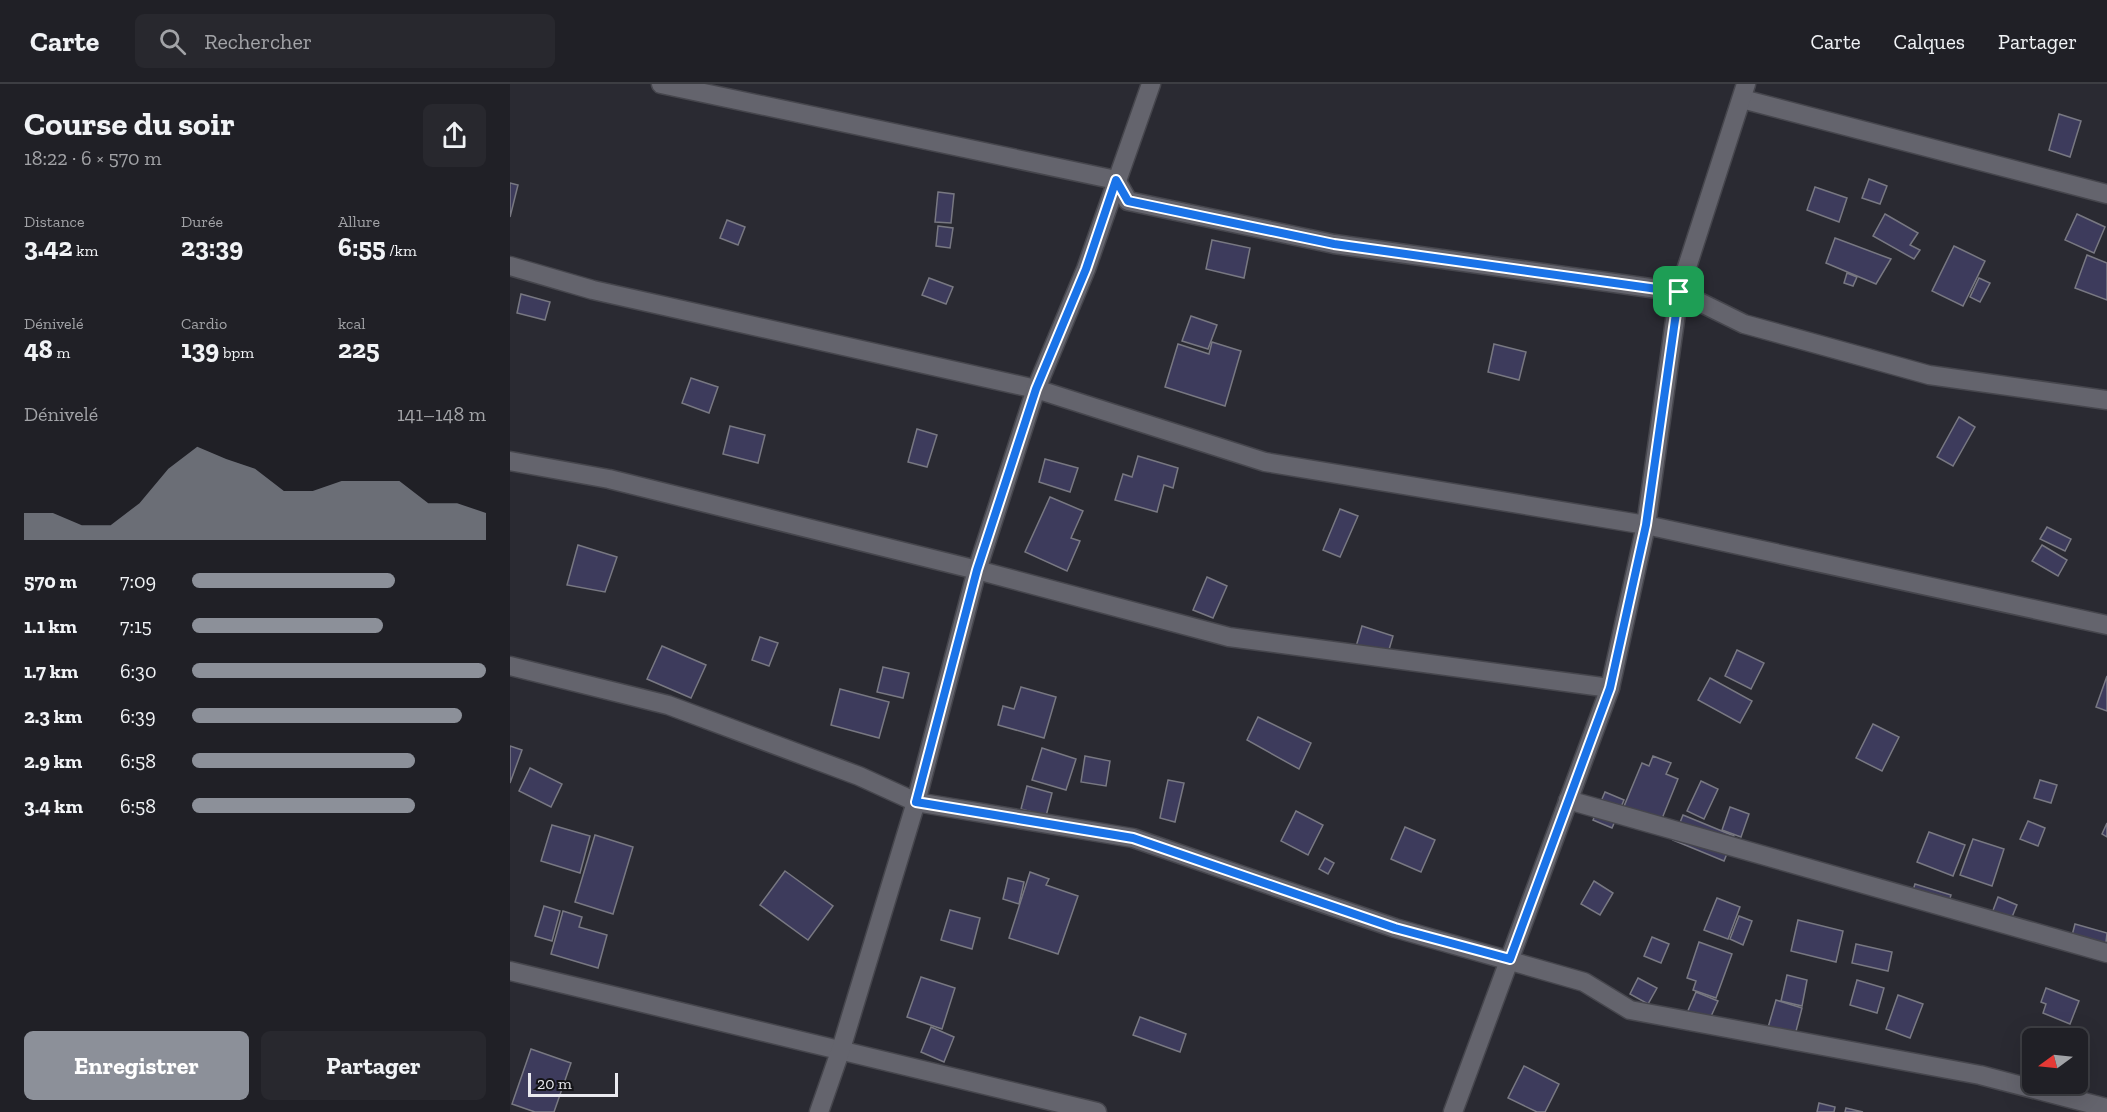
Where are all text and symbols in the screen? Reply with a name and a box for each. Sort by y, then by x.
search box [135,14,555,68]
text: Carte [30,25,99,58]
icon: search [156,25,189,58]
text: Rechercher [204,28,312,55]
text: Carte [1810,29,1861,54]
text: Calques [1894,29,1965,54]
text: Partager [1998,29,2077,54]
text: Course du soir [24,104,235,143]
button: share [423,104,486,167]
text: 18:22 · 6 × 570 m [24,146,161,170]
text: Distance [24,212,85,231]
text: Durée [181,212,223,231]
text: Allure [338,212,380,231]
text: 3.42 [24,231,73,263]
text: 23:39 [181,231,243,263]
text: 6:55 [338,231,386,263]
text: km [73,241,98,260]
text: /km [386,241,417,260]
pin [1653,266,1704,317]
icon: arrive [1662,275,1695,308]
text: Dénivelé [24,314,83,333]
text: Cardio [181,314,227,333]
text: kcal [338,314,365,333]
text: 48 [24,333,53,365]
text: 139 [181,333,219,365]
text: 225 [338,333,380,365]
text: m [53,343,70,362]
text: bpm [219,343,254,362]
text: Dénivelé [24,402,98,426]
text: 141–148 m [397,402,486,426]
text: 570 m [24,569,77,593]
text: 7:09 [120,569,156,593]
text: 1.1 km [24,614,77,638]
text: 7:15 [120,614,152,638]
text: 1.7 km [24,659,78,683]
text: 6:30 [120,659,156,683]
text: 2.3 km [24,704,82,728]
text: 6:39 [120,704,156,728]
text: 2.9 km [24,749,82,773]
text: 6:58 [120,749,156,773]
text: 3.4 km [24,794,83,818]
text: 6:58 [120,794,156,818]
north arrow [2022,1028,2088,1094]
map controls [2022,1028,2088,1094]
button: Enregistrer [24,1031,249,1100]
button: Partager [261,1031,486,1100]
scale bar [528,1070,618,1098]
text: 20 m [537,1074,572,1093]

